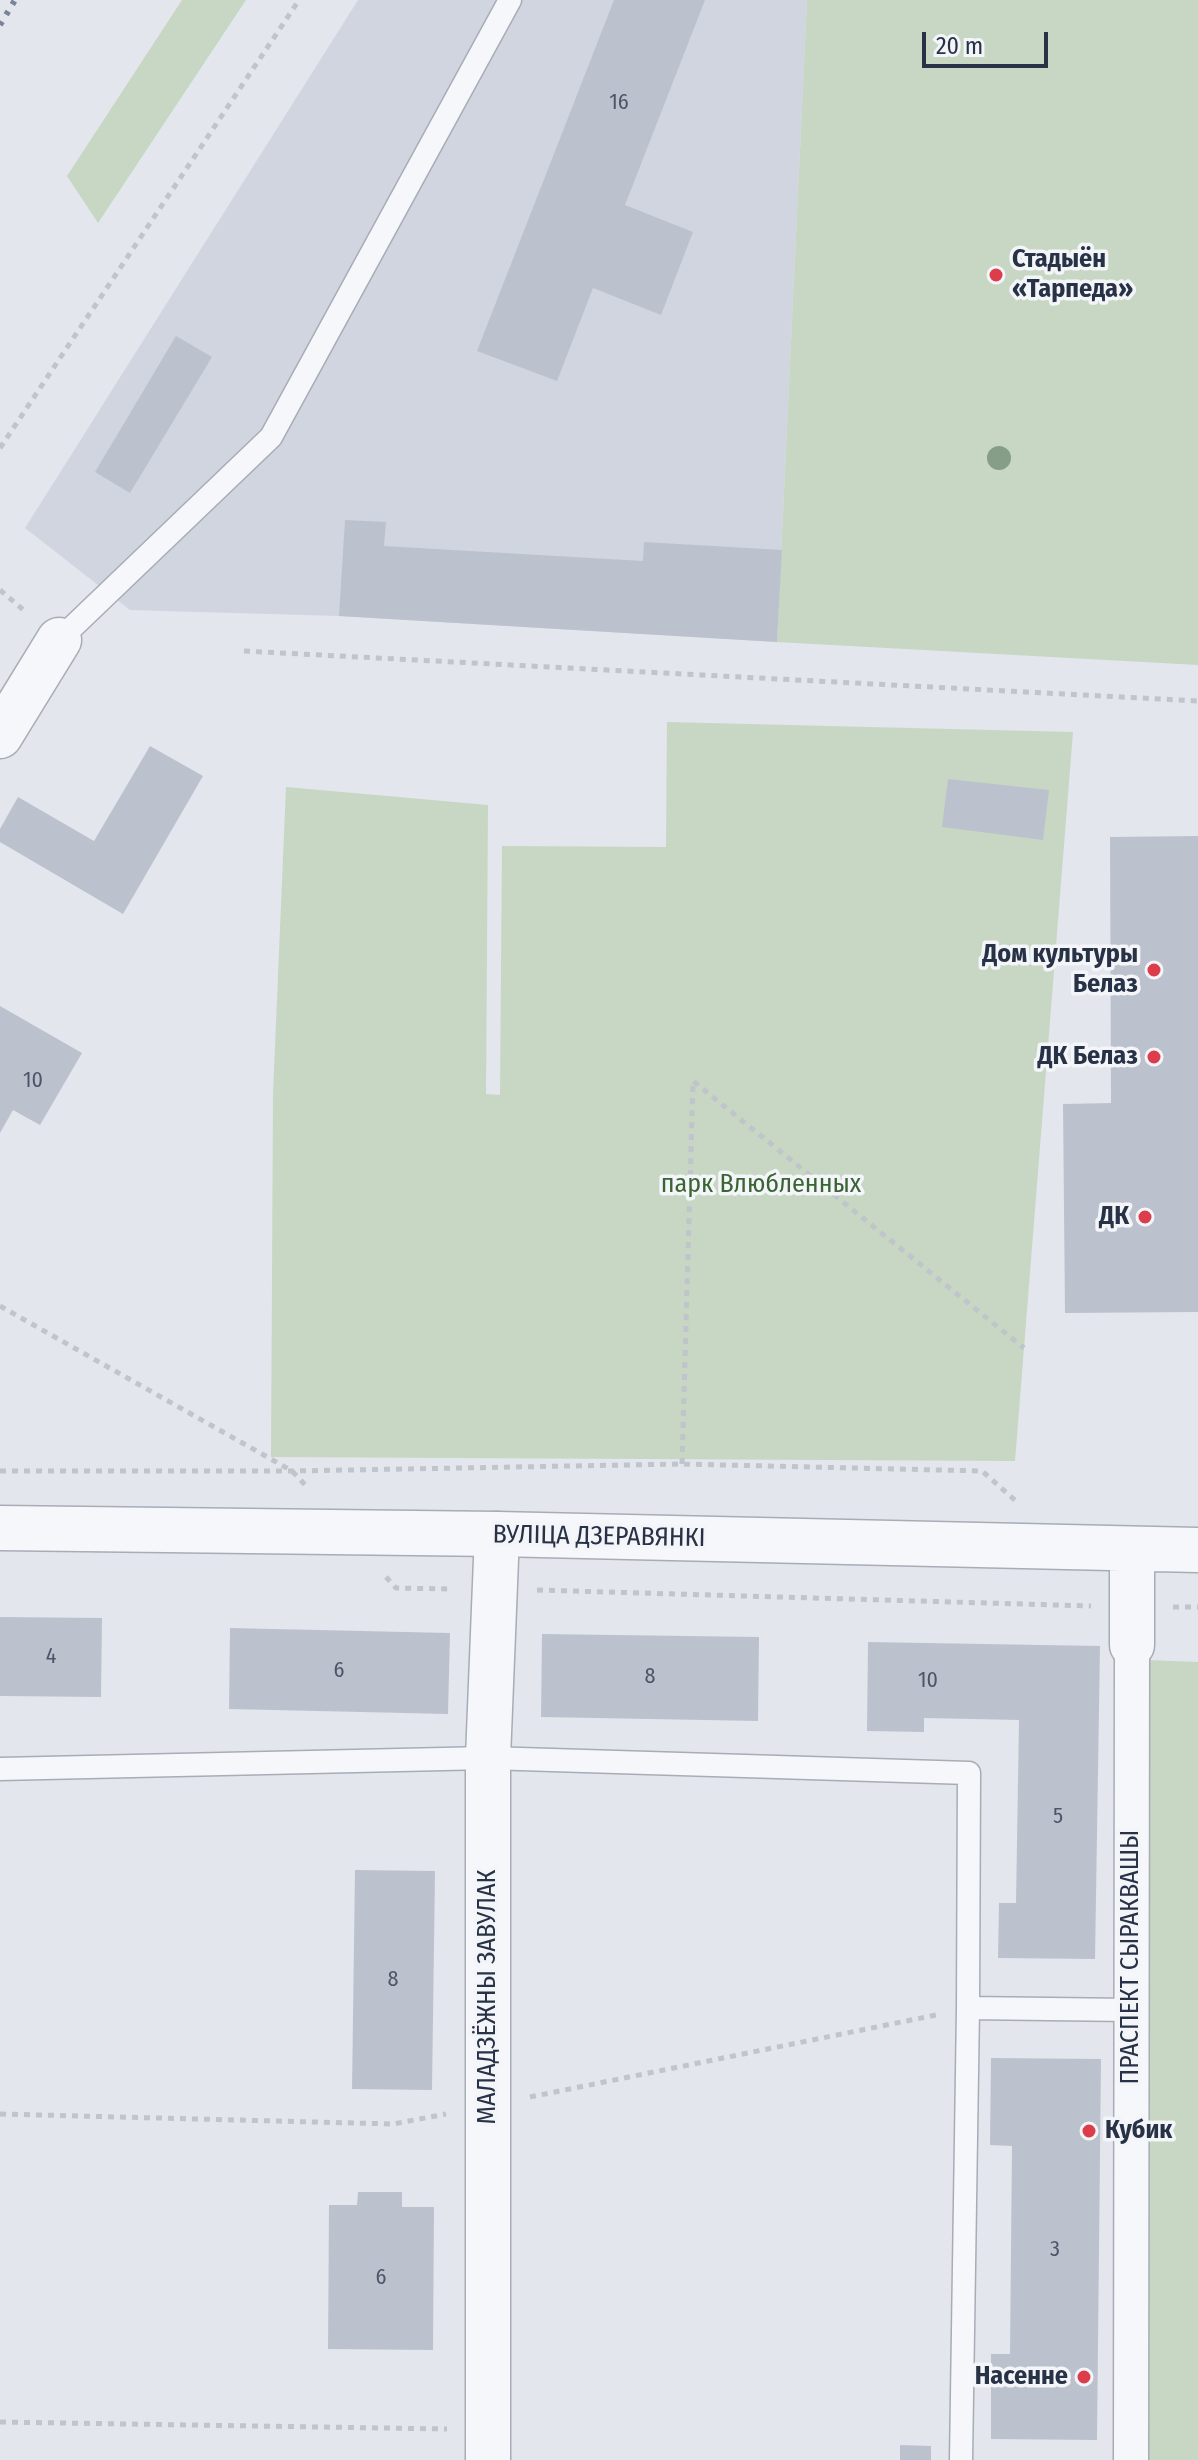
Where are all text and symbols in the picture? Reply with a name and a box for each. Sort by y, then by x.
scale bar [926,16,1052,66]
text: 20 m [936,32,983,60]
house number: 16 [609,90,629,116]
place label: Стадыён «Тарпеда» [1012,244,1133,306]
marker: Стадыён «Тарпеда» [987,266,1005,284]
place label: Дом культуры Белаз [982,939,1138,1000]
marker: Дом культуры Белаз [1145,961,1163,979]
place label: ДК Белаз [1038,1041,1138,1073]
marker: ДК Белаз [1145,1048,1163,1066]
house number: 10 [23,1068,43,1094]
park label: парк Влюбленных [661,1169,861,1201]
place label: ДК [1099,1201,1129,1233]
marker: ДК [1136,1208,1154,1226]
street label: ВУЛІЦА ДЗЕРАВЯНКІ [492,1520,706,1554]
house number: 4 [46,1644,56,1670]
house number: 6 [334,1658,344,1684]
house number: 8 [645,1664,655,1690]
house number: 10 [918,1668,938,1694]
house number: 5 [1053,1804,1063,1830]
street label: ПРАСПЕКТ СЫРАКВАШЫ [1115,1830,1147,2084]
street label: МАЛАДЗЁЖНЫ ЗАВУЛАК [472,1870,504,2124]
house number: 8 [388,1967,398,1993]
place label: Кубик [1105,2115,1172,2147]
marker: Кубик [1080,2122,1098,2140]
house number: 3 [1050,2237,1060,2263]
house number: 6 [376,2265,386,2291]
place label: Насенне [975,2361,1068,2393]
marker: Насенне [1075,2368,1093,2386]

